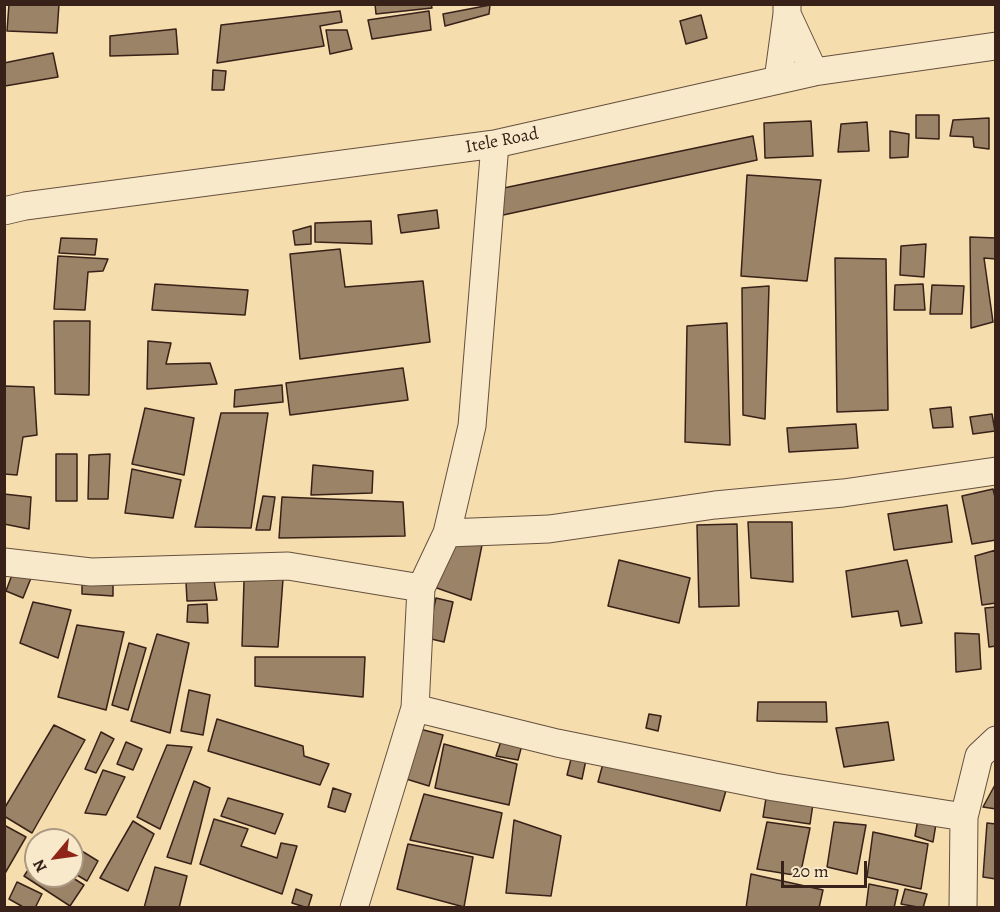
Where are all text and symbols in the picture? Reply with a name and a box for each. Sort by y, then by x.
street label: Itele Road [464,123,540,159]
north arrow [24,828,84,888]
scale bar [784,849,870,887]
text: N [28,855,52,876]
text: 20 m [792,859,829,883]

